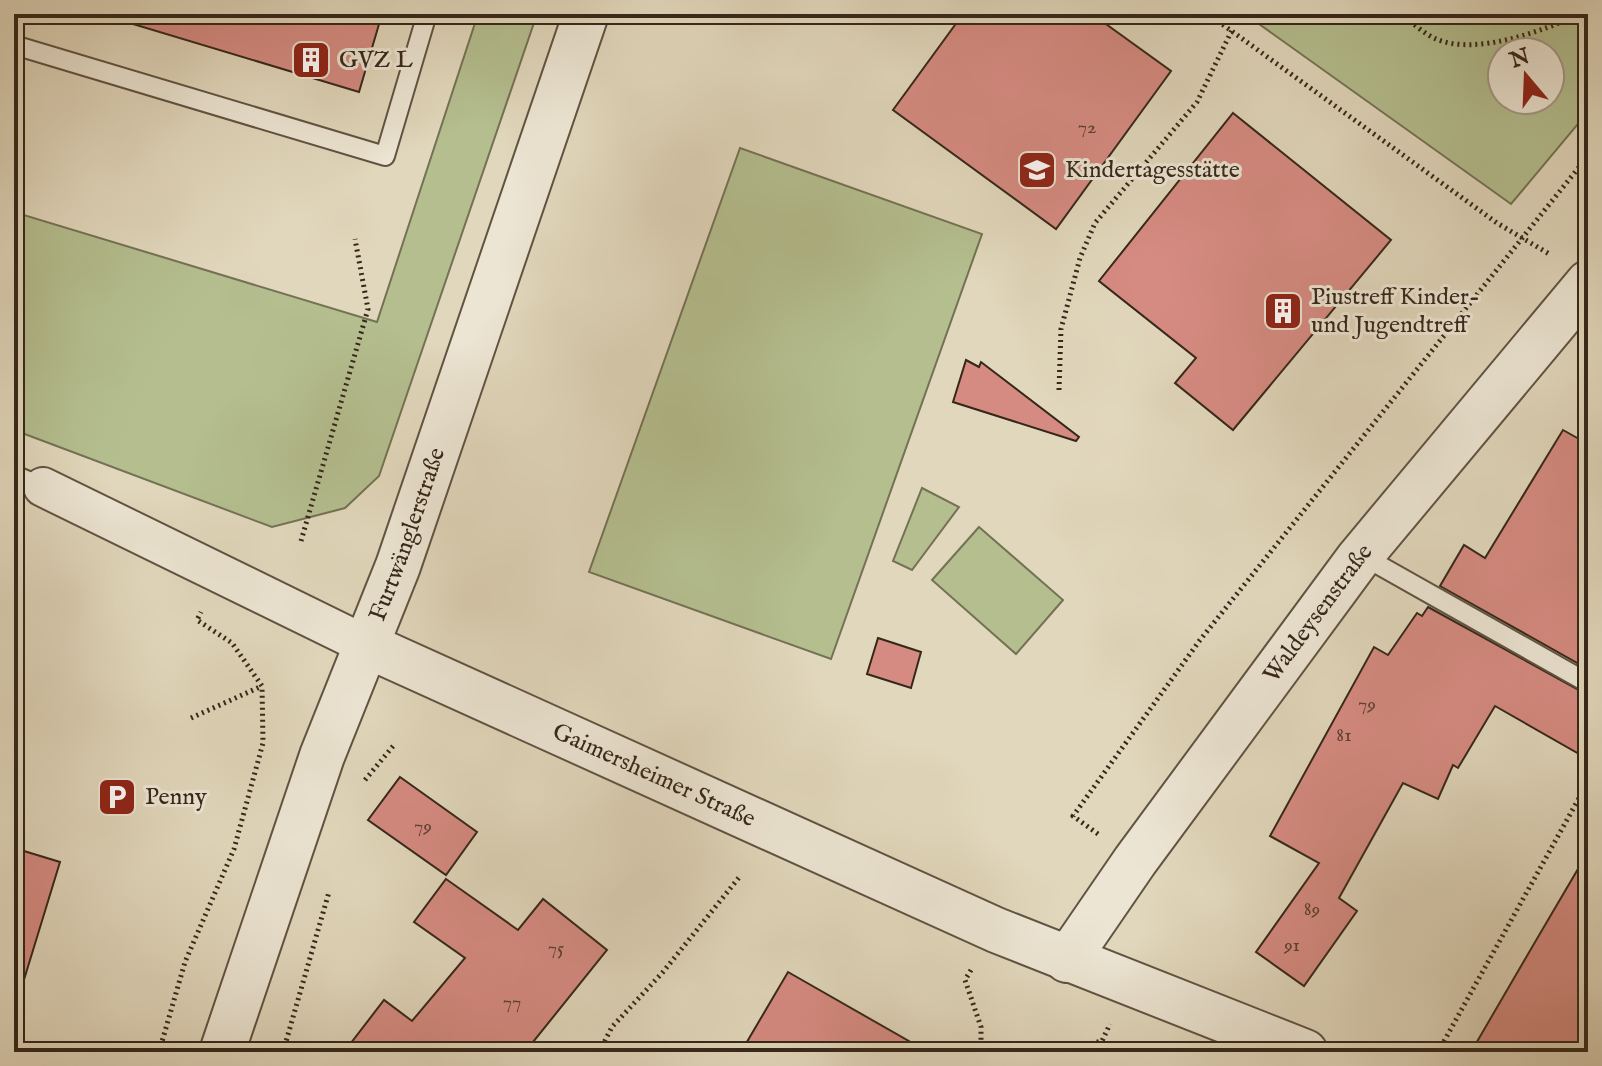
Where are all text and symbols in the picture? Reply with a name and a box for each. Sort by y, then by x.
north arrow [1486,36,1566,116]
building icon: GVZ L [290,39,332,81]
text: N [1506,43,1534,76]
place label: GVZ L [339,45,414,76]
house number: 72 [1078,115,1096,140]
school or university icon: Kindertagesstätte [1016,149,1058,191]
place label: Kindertagesstätte [1065,155,1240,186]
place label: Piustreff Kinder- und Jugendtreff [1311,282,1480,341]
building icon: Piustreff Kinder- und Jugendtreff [1262,290,1304,332]
street label: Furtwänglerstraße [362,444,453,626]
street label: Waldeysenstraße [1256,537,1380,689]
house number: 79 [1358,692,1376,717]
street label: Gaimersheimer Straße [548,716,760,835]
house number: 81 [1336,723,1352,748]
parking icon: Penny [96,776,138,818]
place label: Penny [145,782,207,813]
house number: 79 [414,814,432,839]
house number: 89 [1304,897,1320,922]
house number: 91 [1283,933,1300,958]
house number: 75 [548,936,564,961]
house number: 77 [503,990,521,1015]

